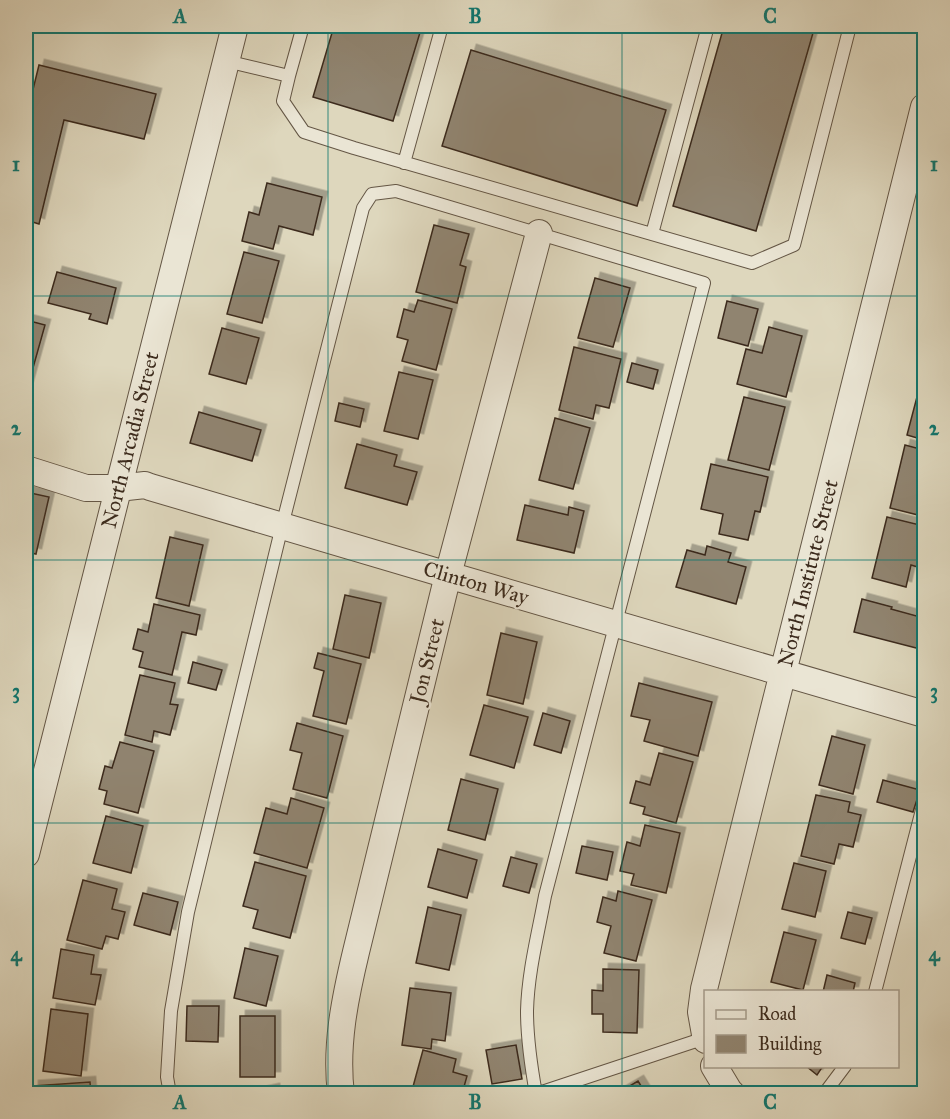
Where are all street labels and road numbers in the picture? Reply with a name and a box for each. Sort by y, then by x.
street label: North Arcadia Street [95,348,165,531]
street label: North Institute Street [772,476,844,669]
street label: Clinton Way [420,556,533,611]
street label: Jon Street [403,615,450,708]

